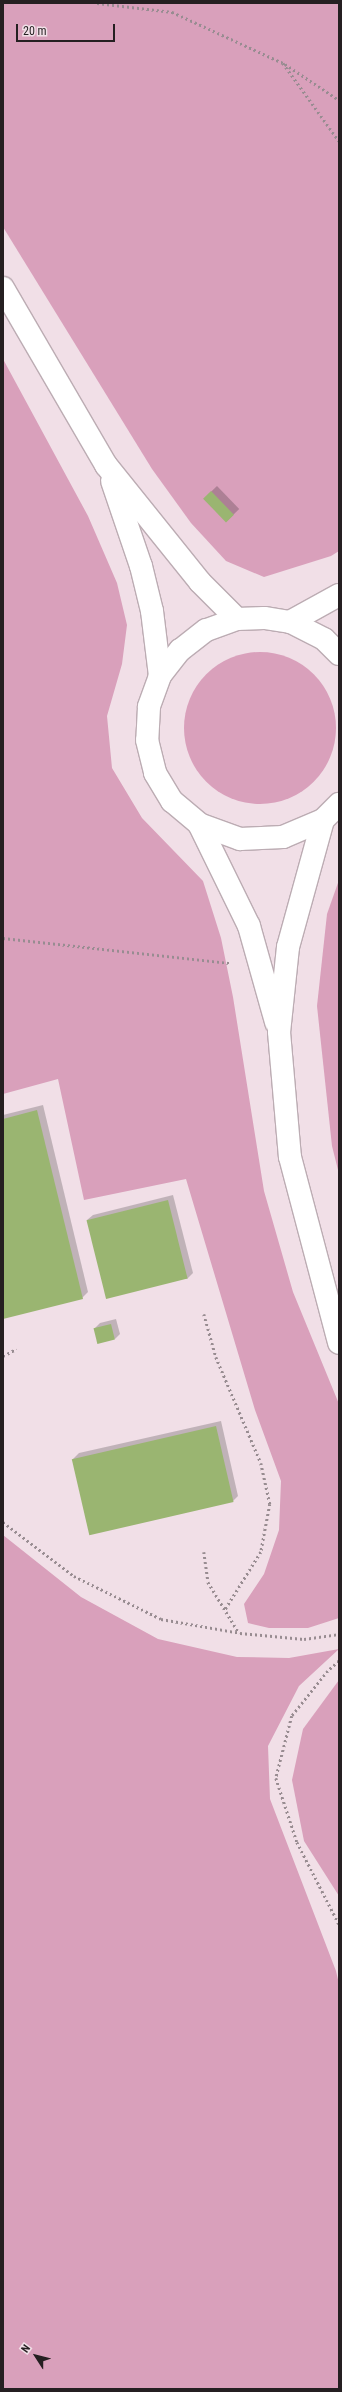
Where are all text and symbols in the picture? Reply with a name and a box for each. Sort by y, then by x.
scale bar [18,16,117,42]
text: 20 m [23,24,47,38]
north arrow [16,2336,56,2376]
text: N [19,2342,33,2355]

